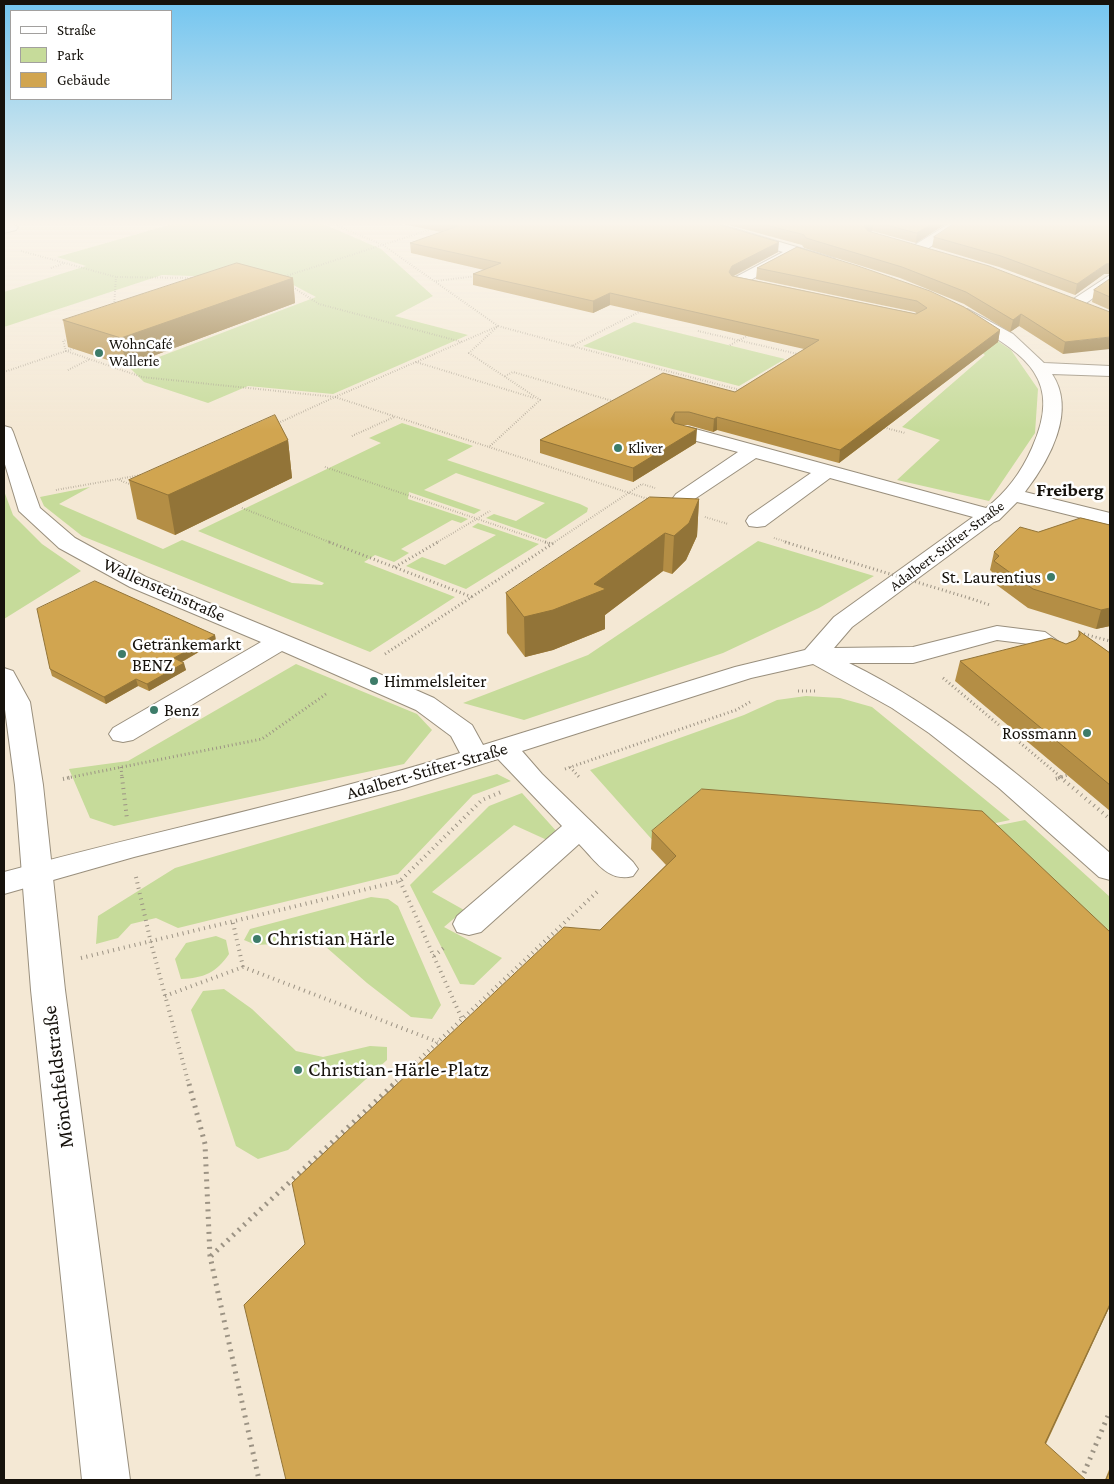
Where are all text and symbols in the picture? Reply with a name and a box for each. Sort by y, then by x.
legend [10,10,172,100]
text: Straße [57,22,96,38]
text: Park [57,47,84,63]
text: Gebäude [57,72,110,88]
place label: WohnCafé Wallerie [109,335,172,370]
marker: WohnCafé Wallerie [93,347,105,359]
place label: Kliver [628,439,663,457]
marker: Kliver [612,442,624,454]
district label: Freiberg [1036,479,1104,501]
street label: Adalbert-Stifter-Straße [886,497,1008,595]
street label: Wallensteinstraße [99,553,229,627]
place label: St. Laurentius [941,566,1041,588]
marker: St. Laurentius [1045,571,1057,583]
place label: Getränkemarkt BENZ [132,633,241,676]
marker: Getränkemarkt BENZ [116,648,128,660]
place label: Himmelsleiter [384,670,487,692]
marker: Himmelsleiter [368,675,380,687]
place label: Benz [164,699,199,721]
marker: Benz [148,704,160,716]
place label: Rossmann [1002,722,1077,744]
marker: Rossmann [1081,727,1093,739]
street label: Adalbert-Stifter-Straße [344,738,510,804]
place label: Christian Härle [267,926,395,952]
marker: Christian Härle [251,933,263,945]
street label: Mönchfeldstraße [37,1004,79,1150]
place label: Christian-Härle-Platz [308,1057,489,1083]
marker: Christian-Härle-Platz [292,1064,304,1076]

